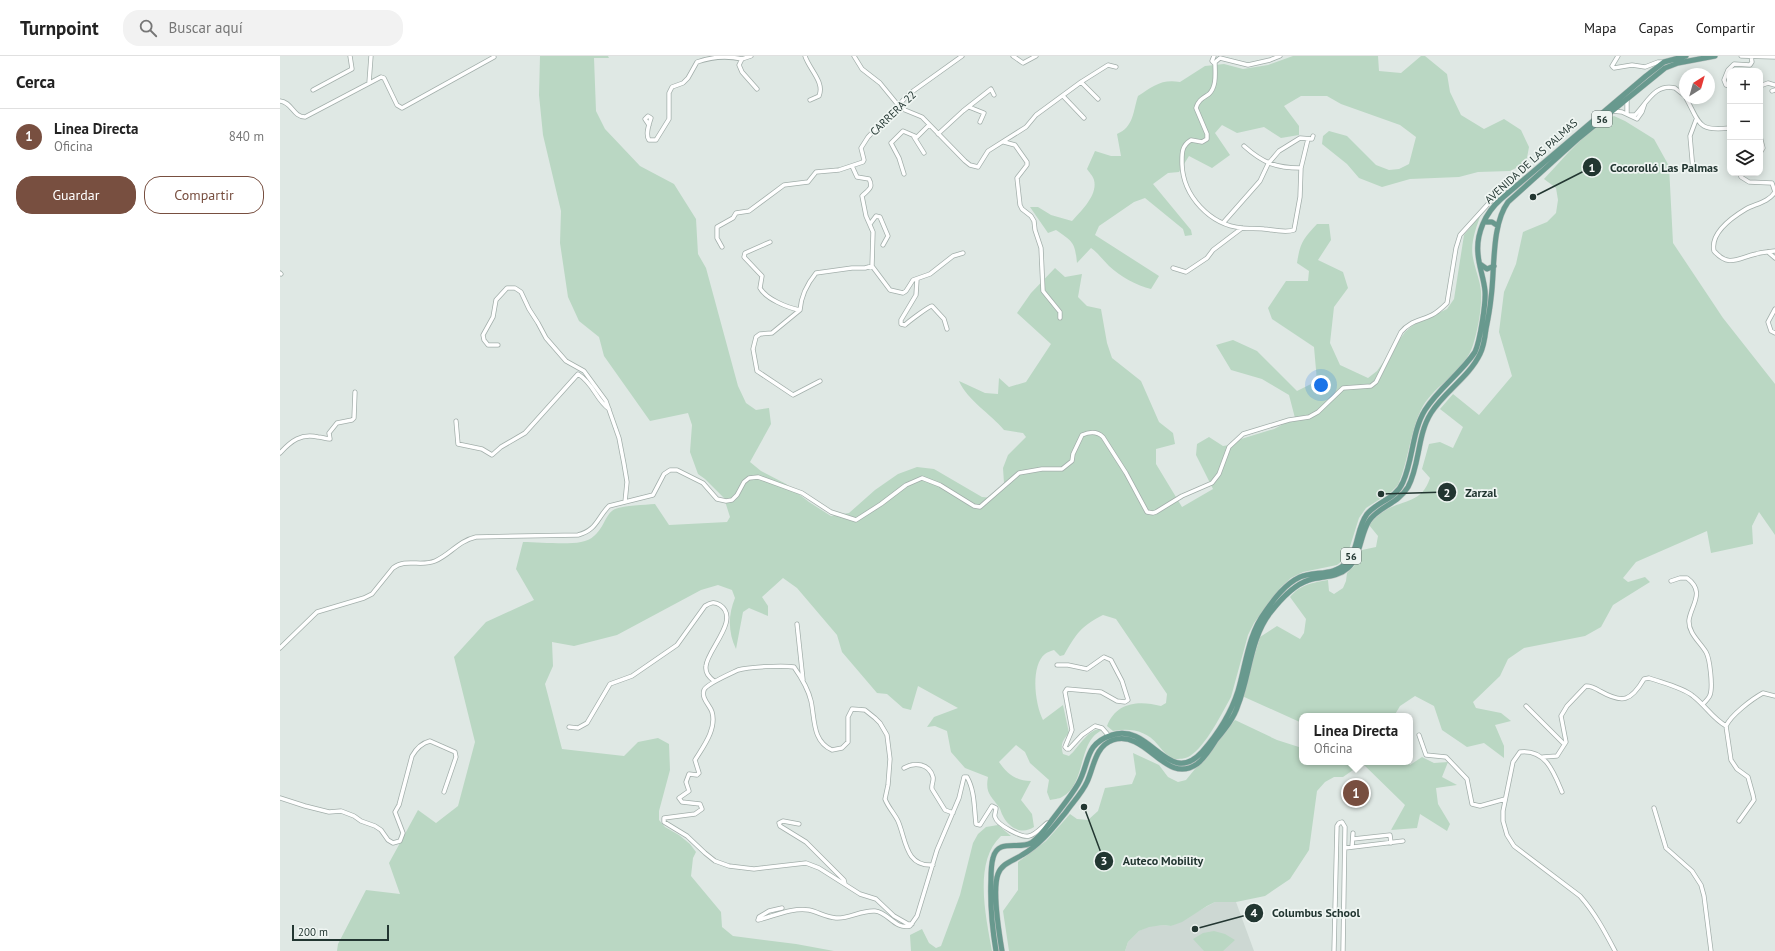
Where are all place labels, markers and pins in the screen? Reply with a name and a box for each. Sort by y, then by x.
callout: Cocorolló Las Palmas [1582,155,1726,179]
callout: Zarzal [1437,480,1505,504]
pin: 1 [1343,778,1369,808]
callout: Auteco Mobility [1094,849,1211,873]
callout: Columbus School [1244,901,1368,925]

